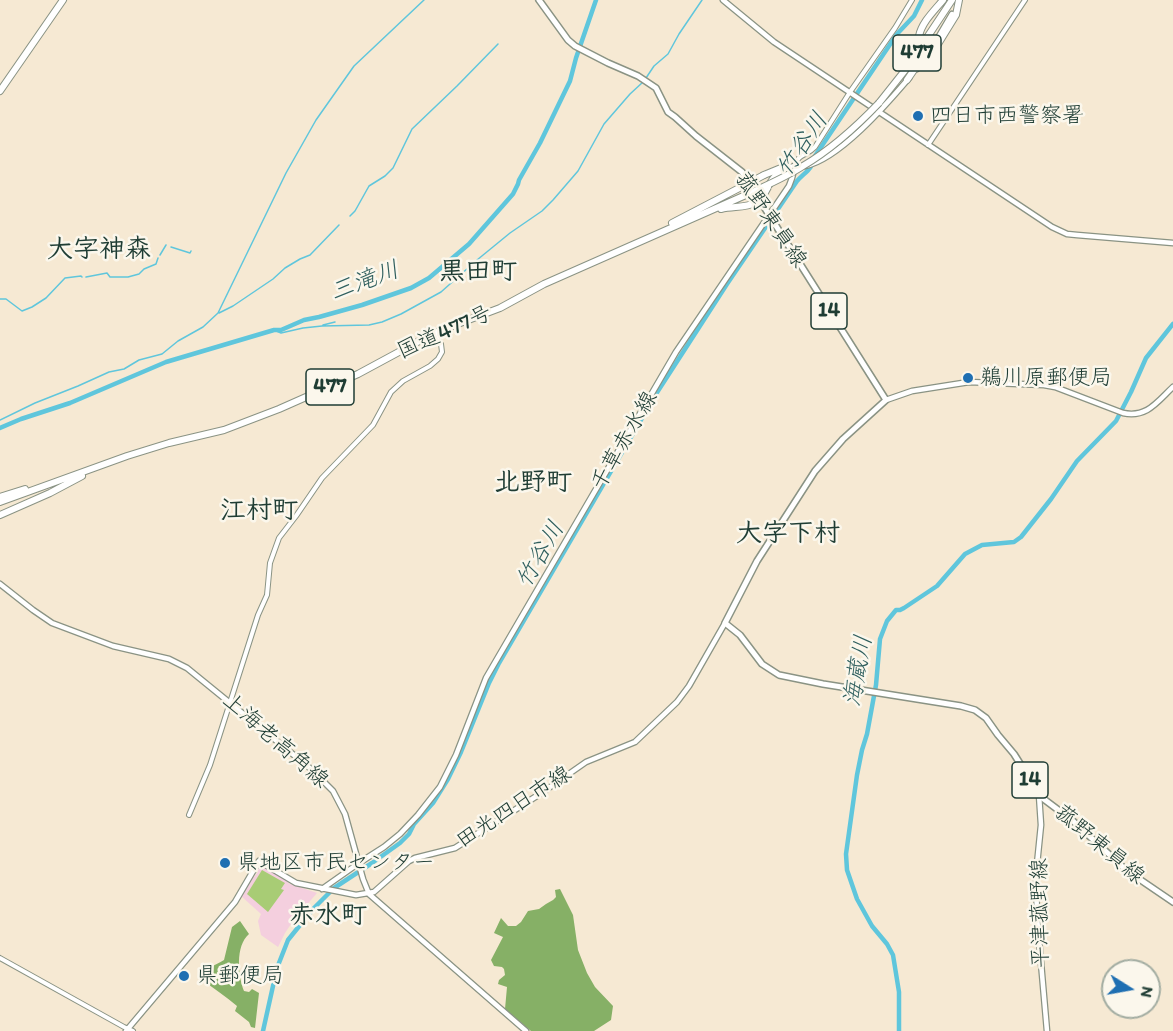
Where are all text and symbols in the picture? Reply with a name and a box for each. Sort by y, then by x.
road number: 477 [893,35,941,71]
place label: 四日市西警察署 [930,103,1084,129]
water label: 竹谷川 [771,107,835,183]
marker: 四日市西警察署 [911,109,925,123]
street label: 菰野東員線 [728,167,812,273]
district label: 大字神森 [47,234,151,266]
water label: 三滝川 [326,256,404,308]
district label: 黒田町 [439,256,517,288]
road number: 14 [811,293,847,329]
street label: 国道477号 [393,300,497,366]
place label: 鵜川原郵便局 [980,365,1112,391]
road number: 477 [306,369,354,405]
marker: 鵜川原郵便局 [961,371,975,385]
street label: 千草赤水線 [586,387,664,495]
district label: 北野町 [494,467,572,499]
district label: 江村町 [220,495,298,527]
water label: 竹谷川 [511,517,571,593]
district label: 大字下村 [736,518,840,550]
water label: 海蔵川 [839,633,879,709]
street label: 上海老高角線 [217,688,333,794]
street label: 田光四日市線 [451,761,577,855]
road number: 14 [1012,762,1048,798]
street label: 菰野東員線 [1048,800,1150,890]
place label: 県地区市民センター [237,850,435,876]
marker: 県地区市民センター [218,856,232,870]
street label: 平津菰野線 [1027,858,1055,968]
district label: 赤水町 [289,900,367,932]
north arrow [1101,959,1161,1019]
place label: 県郵便局 [196,963,284,989]
marker: 県郵便局 [177,969,191,983]
text: N [1137,985,1158,999]

